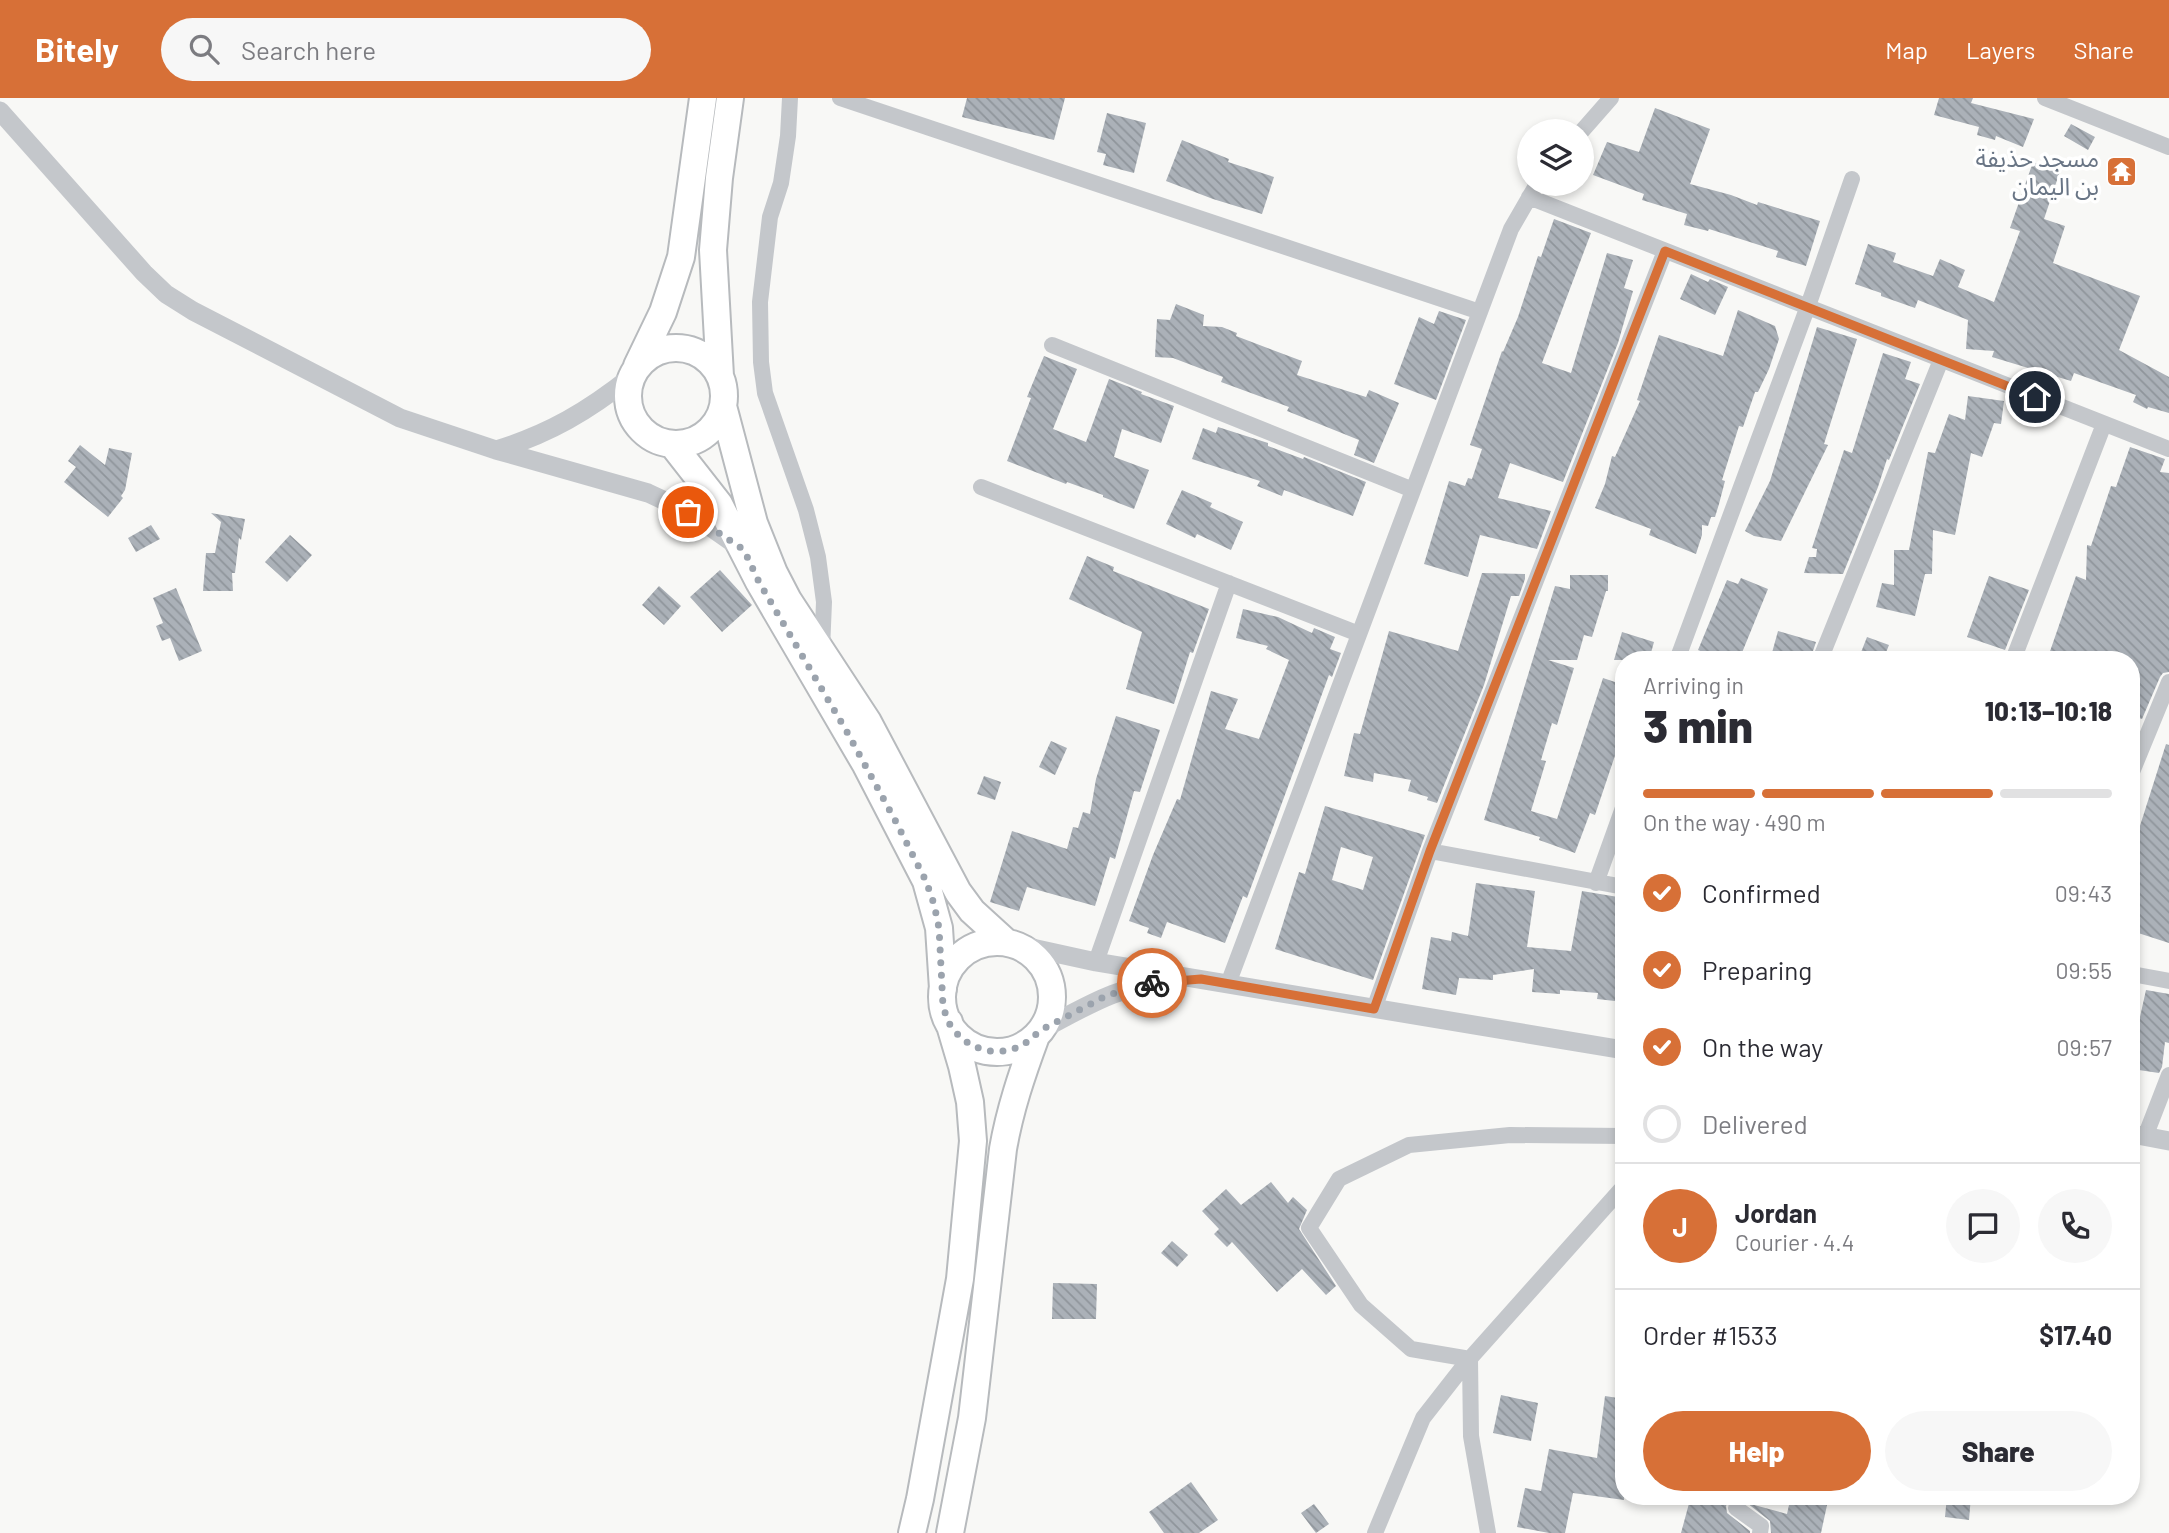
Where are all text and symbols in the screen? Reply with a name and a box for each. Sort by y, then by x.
search box [161,18,651,81]
text: Bitely [35,29,119,69]
icon: search [185,30,223,68]
text: Search here [241,34,376,65]
text: Map [1885,35,1928,64]
text: Layers [1966,35,2035,64]
text: Share [2073,35,2134,64]
map controls [1517,119,1594,196]
button: layers [1517,119,1594,196]
place label: مسجد حذيفة بن اليمان [1976,143,2099,201]
temple icon: مسجد حذيفة بن اليمان [2105,154,2139,188]
pin [2005,367,2065,427]
icon: home [2016,378,2054,416]
pin [658,482,718,542]
icon: bag [669,493,707,531]
text: Arriving in [1643,671,1744,699]
text: 10:13–10:18 [1985,695,2112,726]
text: 3 min [1643,697,1753,752]
text: On the way · 490 m [1643,808,1826,836]
icon: check [1643,874,1681,912]
text: Confirmed [1702,877,1821,908]
text: 09:43 [2055,879,2112,907]
courier [1117,948,1187,1018]
icon: check [1643,951,1681,989]
text: Preparing [1702,954,1812,985]
text: 09:55 [2056,956,2112,984]
icon: bike [1133,964,1171,1002]
icon: check [1643,1028,1681,1066]
text: On the way [1702,1031,1823,1062]
text: 09:57 [2057,1033,2112,1061]
text: Delivered [1702,1108,1808,1139]
button: chat [1946,1189,2020,1263]
button: phone [2038,1189,2112,1263]
text: Jordan [1735,1197,1817,1228]
text: J [1672,1211,1688,1242]
text: Courier · 4.4 [1735,1228,1854,1256]
text: Order #1533 [1643,1319,1778,1350]
text: $17.40 [2039,1319,2112,1350]
button: Help [1643,1411,1871,1491]
button: Share [1885,1411,2112,1491]

